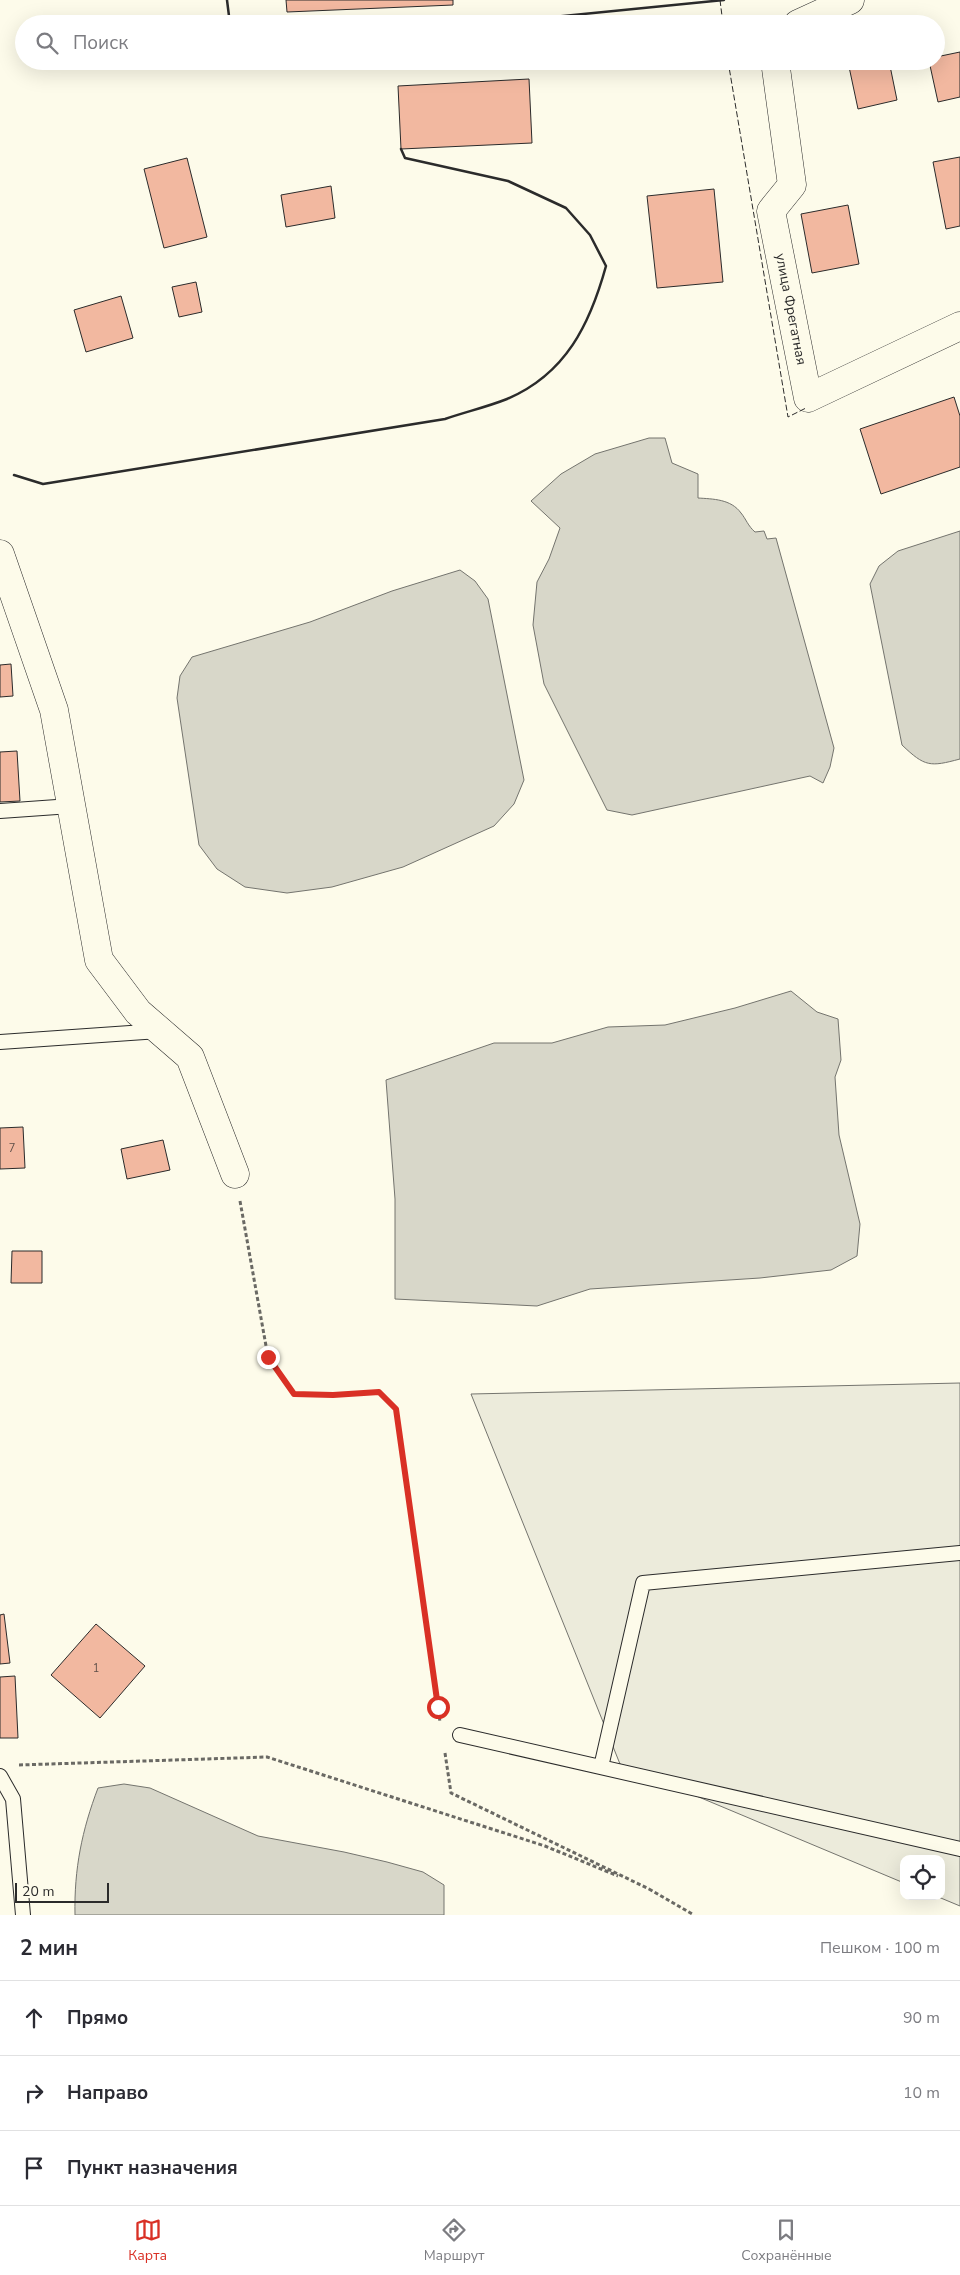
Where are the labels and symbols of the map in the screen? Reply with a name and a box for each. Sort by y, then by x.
street label: улица Фрегатная [771,251,811,367]
house number: 7 [9,1141,15,1156]
route end [257,1346,280,1369]
house number: 1 [93,1661,99,1676]
route start [427,1696,450,1719]
scale bar [15,1880,109,1903]

